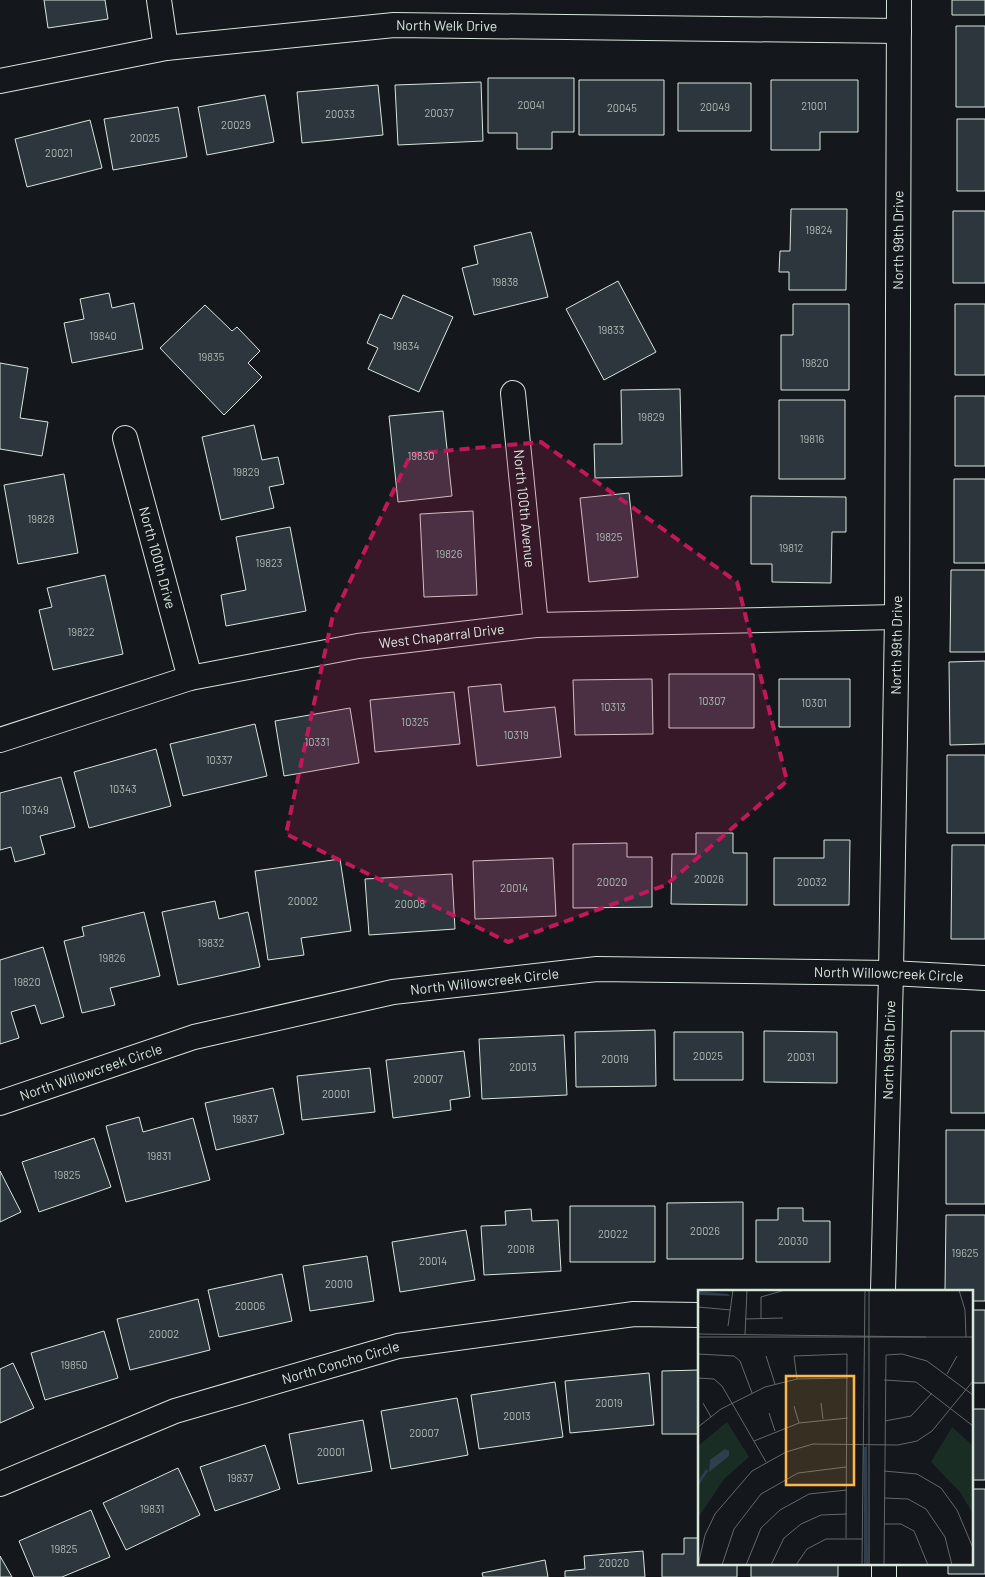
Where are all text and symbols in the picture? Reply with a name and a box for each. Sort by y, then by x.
street label: North Welk Drive [396,16,497,34]
house number: 20041 [517,98,545,111]
house number: 21001 [801,99,827,112]
house number: 20049 [700,100,730,113]
house number: 20045 [607,101,637,114]
house number: 20037 [424,106,454,119]
house number: 20033 [325,107,355,120]
house number: 20029 [221,118,251,131]
house number: 20025 [130,131,160,144]
house number: 20021 [45,146,73,159]
street label: North 99th Drive [889,191,906,290]
house number: 19824 [805,223,833,236]
house number: 19838 [492,275,519,288]
house number: 19833 [598,323,624,336]
house number: 19840 [89,329,117,342]
house number: 19834 [392,339,420,352]
house number: 19835 [198,350,225,363]
house number: 19820 [801,356,829,369]
house number: 19829 [638,410,665,423]
house number: 19816 [800,432,825,445]
house number: 19830 [407,449,435,462]
street label: North 100th Avenue [511,449,539,568]
house number: 19829 [233,465,260,478]
street label: North 100th Drive [136,505,180,611]
house number: 19828 [28,512,55,525]
house number: 19825 [596,530,623,543]
house number: 19812 [779,541,803,554]
house number: 19826 [436,547,463,560]
house number: 19823 [256,556,282,569]
street label: North 99th Drive [887,596,905,695]
street label: West Chaparral Drive [378,620,505,651]
house number: 19822 [67,625,95,638]
house number: 10307 [698,694,726,707]
house number: 10301 [801,696,827,709]
house number: 10313 [600,700,626,713]
house number: 10325 [401,715,429,728]
house number: 10319 [503,728,529,741]
house number: 10331 [304,735,330,748]
house number: 10337 [206,753,232,766]
house number: 10343 [109,782,137,795]
house number: 10349 [21,803,49,816]
house number: 20026 [694,872,724,885]
house number: 20020 [597,875,627,888]
house number: 20032 [797,875,827,888]
house number: 20014 [500,881,528,894]
house number: 20002 [288,894,318,907]
house number: 20008 [395,897,425,910]
house number: 19832 [198,936,225,949]
house number: 19826 [99,951,126,964]
street label: North Willowcreek Circle [814,963,964,985]
street label: North Willowcreek Circle [409,964,560,998]
house number: 19820 [13,975,41,988]
street label: North 99th Drive [879,1000,898,1100]
street label: North Willowcreek Circle [17,1039,164,1104]
house number: 20025 [693,1049,723,1062]
house number: 20031 [787,1050,815,1063]
house number: 20019 [601,1052,629,1065]
house number: 20013 [509,1060,537,1073]
house number: 20007 [413,1072,443,1085]
house number: 20001 [322,1087,350,1100]
house number: 19837 [232,1112,258,1125]
house number: 19831 [147,1149,171,1162]
house number: 19825 [54,1168,81,1181]
house number: 20026 [690,1224,720,1237]
house number: 20022 [598,1227,628,1240]
house number: 20030 [778,1234,808,1247]
house number: 20018 [507,1242,535,1255]
house number: 19625 [952,1246,979,1259]
house number: 20014 [419,1254,447,1267]
house number: 20010 [325,1277,353,1290]
inset map [698,1290,972,1564]
house number: 20006 [235,1299,265,1312]
house number: 20002 [149,1327,179,1340]
street label: North Concho Circle [280,1337,401,1387]
house number: 19850 [60,1358,88,1371]
house number: 20019 [595,1396,623,1409]
house number: 20013 [503,1409,531,1422]
house number: 20007 [409,1426,439,1439]
house number: 20001 [317,1445,345,1458]
house number: 19837 [227,1471,253,1484]
house number: 19831 [140,1502,164,1515]
house number: 19825 [51,1542,78,1555]
house number: 20020 [599,1556,629,1569]

